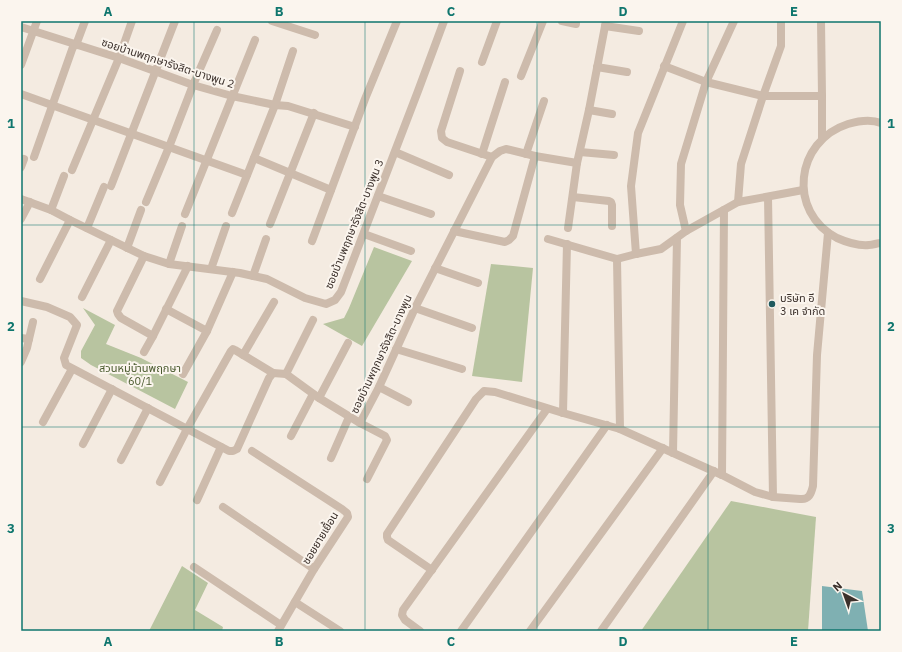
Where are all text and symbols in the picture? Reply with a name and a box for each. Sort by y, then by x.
text: A [104,3,113,20]
text: B [275,3,284,20]
text: C [447,3,456,20]
text: D [618,3,628,20]
text: E [790,3,798,20]
street label: ซอยบ้านพฤกษารังสิต-บางพูน 2 [100,35,236,91]
text: 1 [7,115,15,132]
text: 1 [887,115,895,132]
street label: ซอยบ้านพฤกษารังสิต-บางพูน 3 [322,157,386,291]
place label: บริษัท อี 3 เค จำกัด [780,291,825,318]
street label: ซอยบ้านพฤกษารังสิต-บางพูน [347,292,415,416]
marker: บริษัท อี 3 เค จำกัด [767,299,777,309]
text: 2 [7,318,15,335]
text: 2 [887,318,895,335]
park label: สวนหมู่บ้านพฤกษา 60/1 [99,361,181,388]
street label: ซอยยายเยื้อน [298,509,341,567]
text: 3 [7,520,15,537]
text: 3 [887,520,895,537]
north arrow [824,574,864,614]
text: N [830,579,845,594]
text: A [104,633,113,650]
text: B [275,633,284,650]
text: C [447,633,456,650]
text: D [618,633,628,650]
text: E [790,633,798,650]

